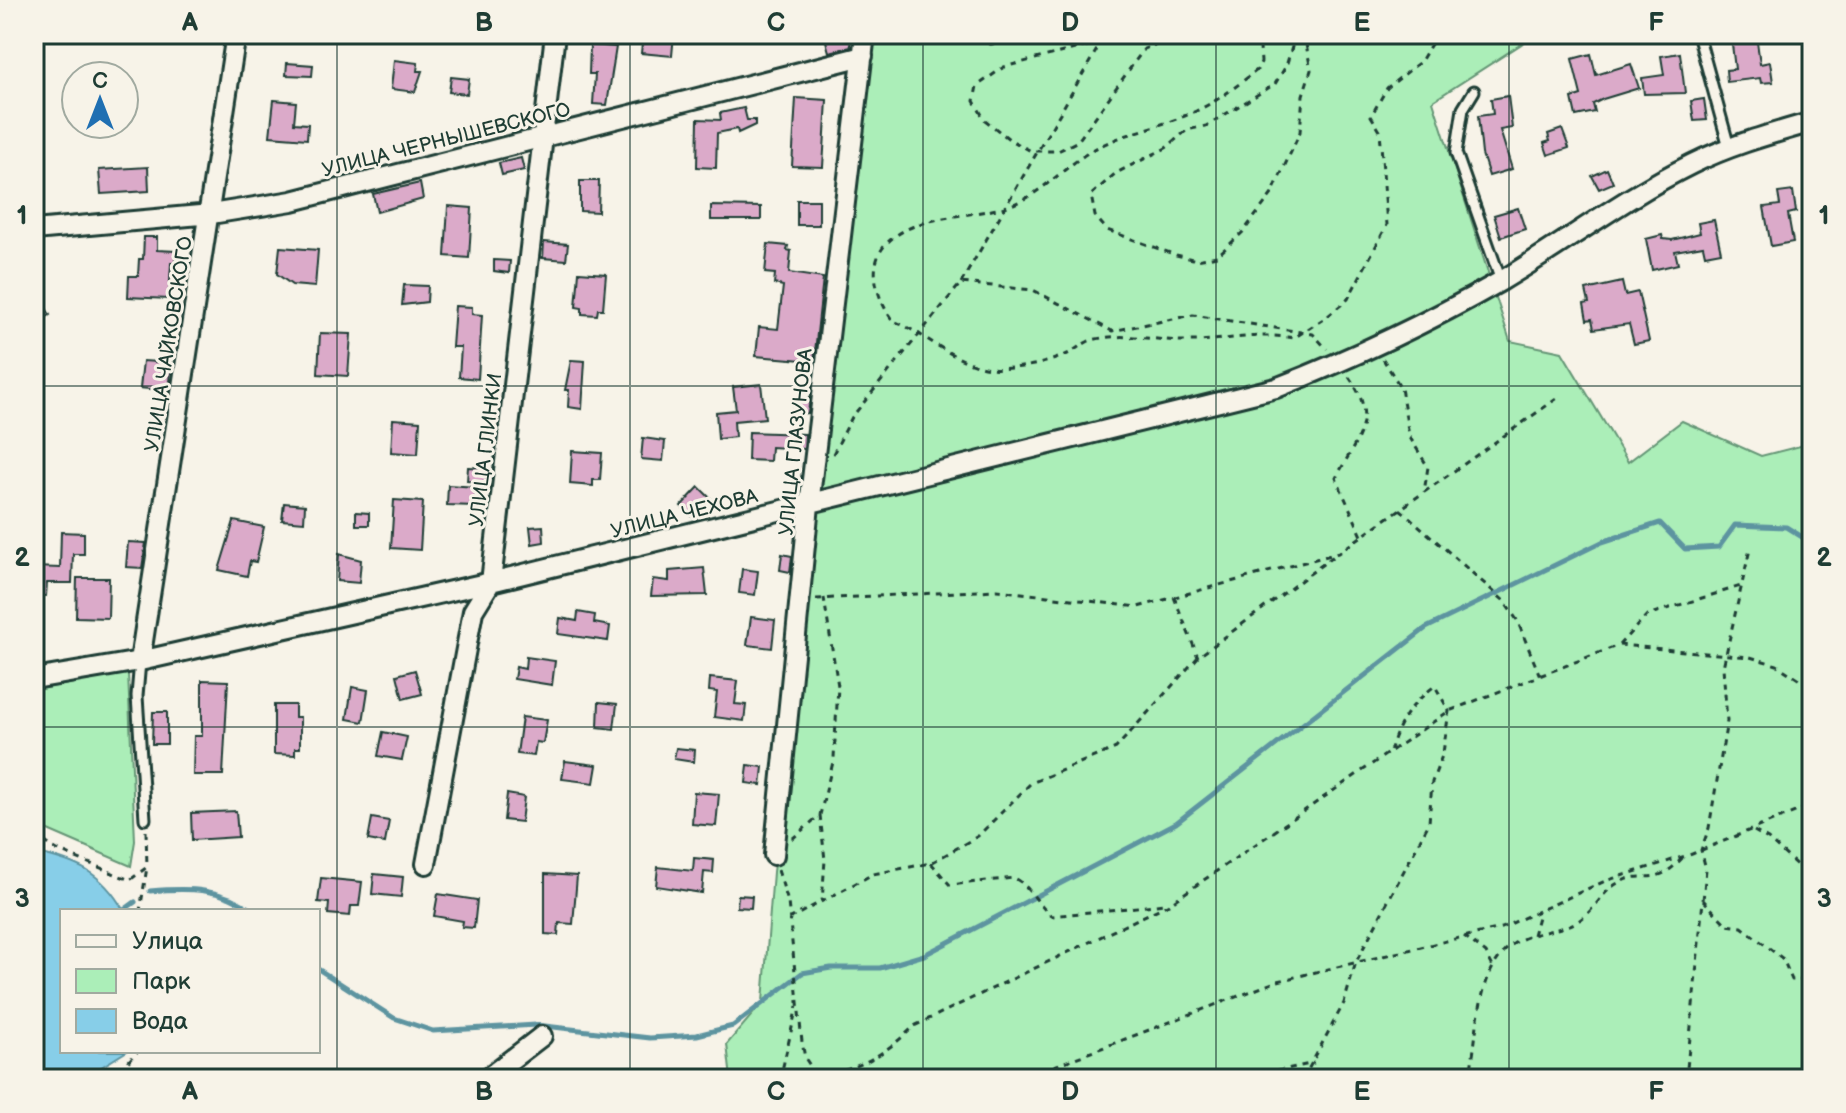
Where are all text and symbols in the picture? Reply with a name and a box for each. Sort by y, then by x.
text: A [181,8,198,39]
text: B [475,8,493,39]
text: C [767,8,785,39]
text: D [1061,8,1079,39]
text: E [1354,8,1371,39]
text: F [1648,8,1664,39]
north arrow [60,60,140,140]
text: С [92,68,108,95]
street label: УЛИЦА ЧЕРНЫШЕВСКОГО [320,97,573,182]
text: 1 [17,201,27,232]
text: 1 [1819,201,1829,232]
street label: УЛИЦА ЧАЙКОВСКОГО [140,235,198,454]
street label: УЛИЦА ГЛАЗУНОВА [774,346,818,537]
street label: УЛИЦА ГЛИНКИ [465,372,507,528]
street label: УЛИЦА ЧЕХОВА [608,484,761,544]
text: 2 [14,543,30,574]
text: 2 [1816,543,1832,574]
text: 3 [14,884,30,915]
text: 3 [1816,884,1832,915]
legend [60,909,320,1053]
text: Улица [132,927,203,956]
text: Парк [132,967,191,996]
text: Вода [132,1007,188,1036]
text: A [181,1077,198,1108]
text: B [475,1077,493,1108]
text: C [767,1077,785,1108]
text: D [1061,1077,1079,1108]
text: E [1354,1077,1371,1108]
text: F [1648,1077,1664,1108]

